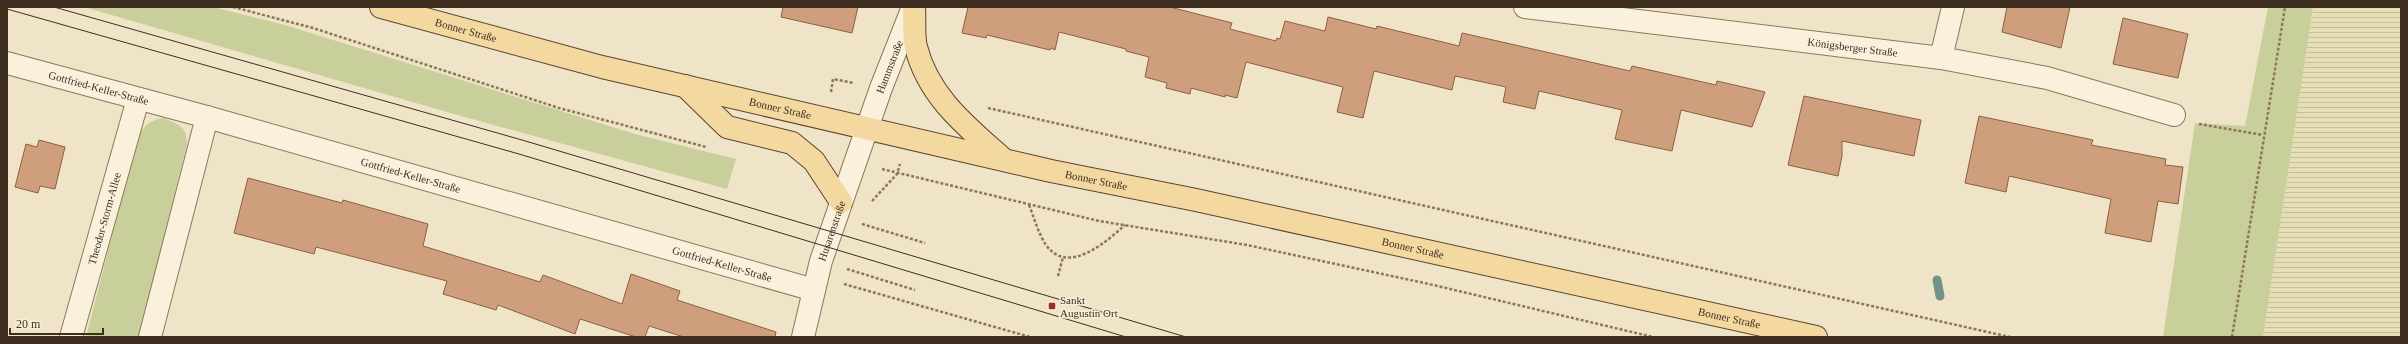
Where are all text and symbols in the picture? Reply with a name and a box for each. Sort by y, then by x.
street label: Bonner Straße [434,16,498,44]
street label: Königsberger Straße [1807,36,1898,59]
street label: Hammstraße [874,38,905,95]
street label: Gottfried-Keller-Straße [47,69,150,107]
street label: Bonner Straße [748,95,813,121]
street label: Gottfried-Keller-Straße [359,155,462,195]
street label: Bonner Straße [1064,168,1129,192]
street label: Theodor-Storm-Allee [86,171,123,266]
street label: Husarenstraße [815,199,847,263]
street label: Bonner Straße [1381,235,1445,261]
street label: Gottfried-Keller-Straße [671,244,774,284]
place label: Sankt Augustin Ort [1060,294,1118,319]
marker: Sankt Augustin Ort [1047,301,1057,311]
street label: Bonner Straße [1697,305,1762,331]
scale bar [10,310,103,336]
text: 20 m [16,317,41,331]

